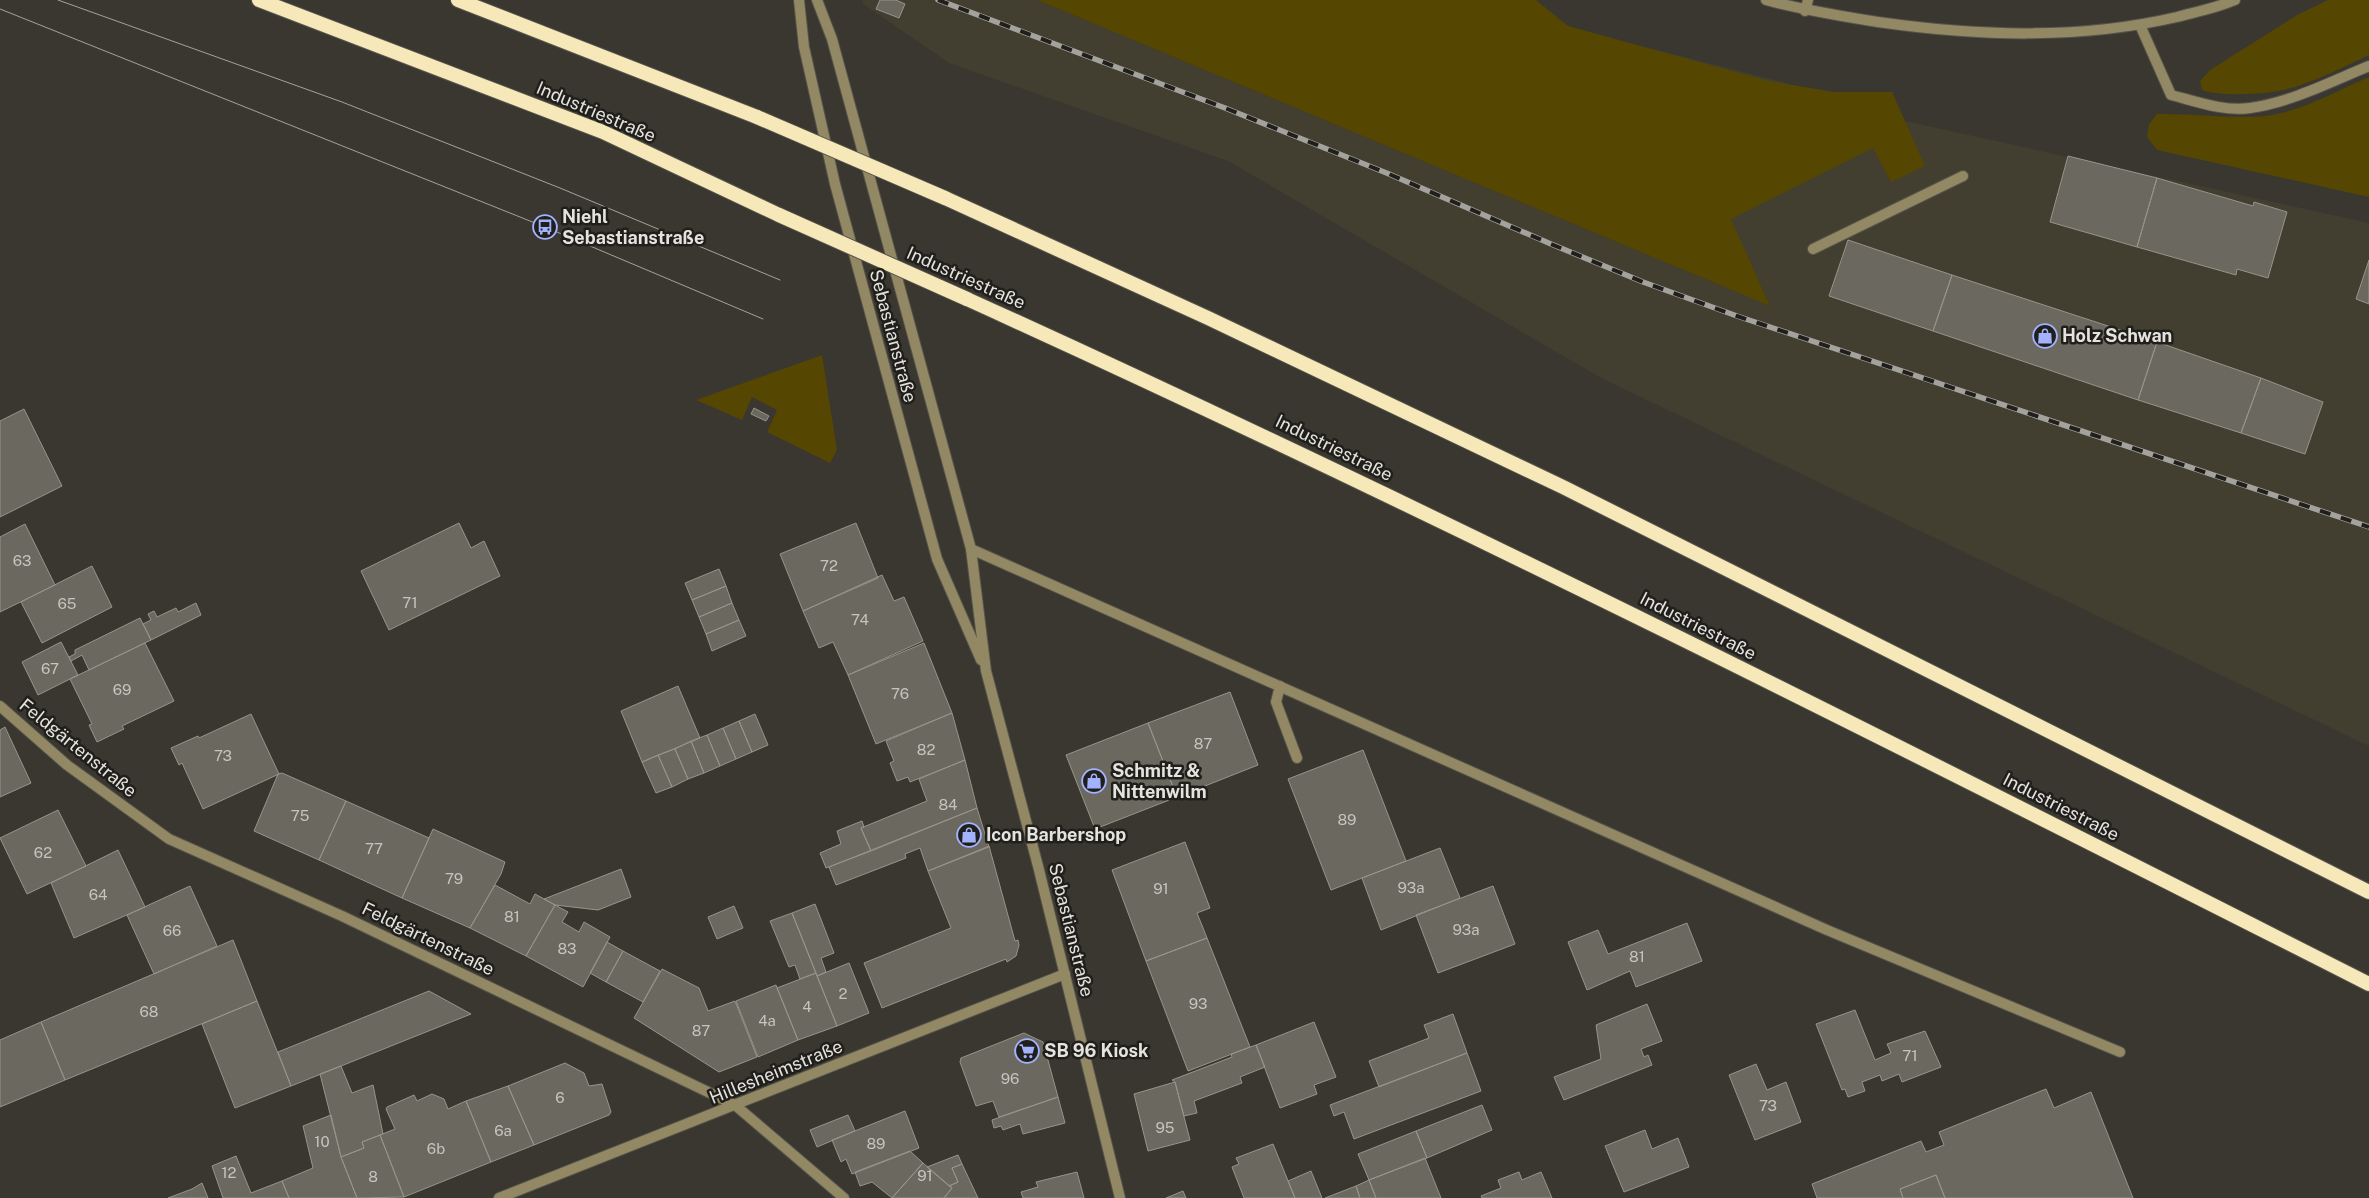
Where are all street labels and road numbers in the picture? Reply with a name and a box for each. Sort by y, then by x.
street label: Industriestraße [533,77,659,146]
street label: Industriestraße [904,242,1029,313]
street label: Sebastianstraße [866,267,921,405]
street label: Industriestraße [1272,410,1396,485]
street label: Industriestraße [1637,587,1760,664]
street label: Feldgärtenstraße [16,694,141,801]
street label: Industriestraße [2000,768,2123,845]
street label: Sebastianstraße [1045,861,1098,999]
street label: Feldgärtenstraße [359,897,498,980]
street label: Hillesheimstraße [706,1035,845,1108]

